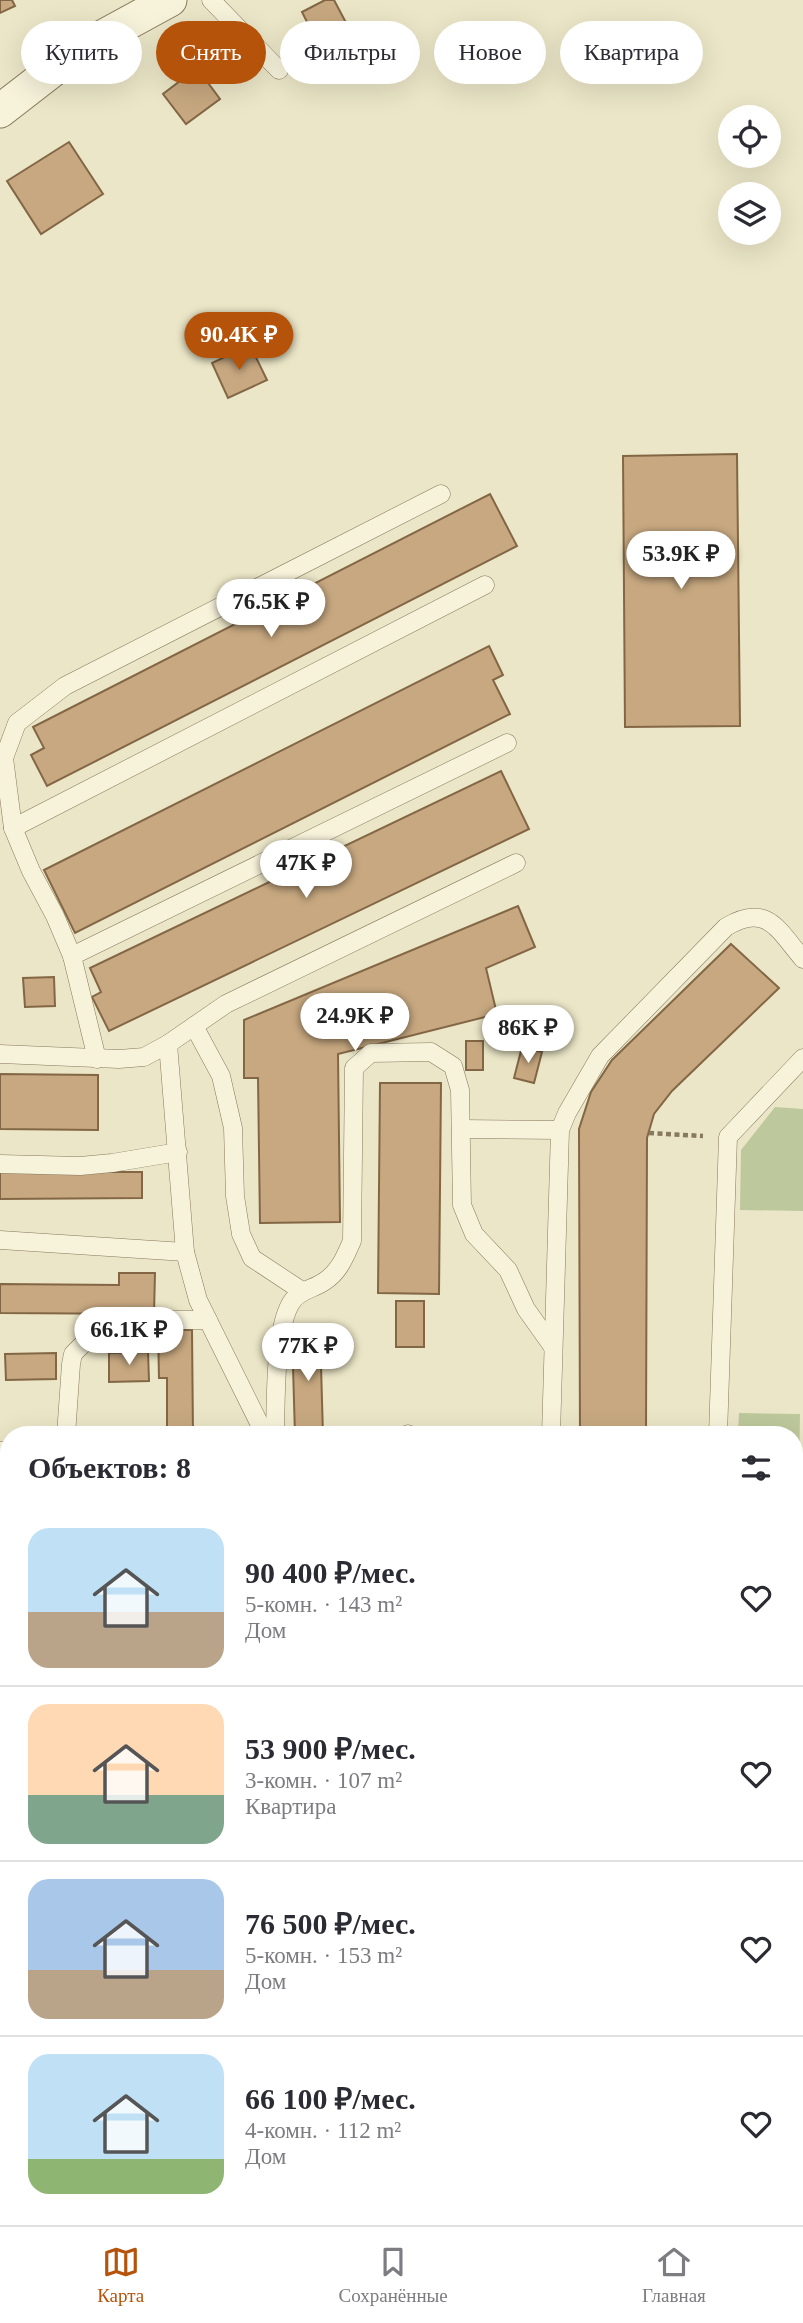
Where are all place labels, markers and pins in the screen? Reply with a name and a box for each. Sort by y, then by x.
pin: 90.4K ₽ [174,312,304,372]
pin: 53.9K ₽ [616,532,746,591]
pin: 76.5K ₽ [206,580,336,639]
pin: 47K ₽ [257,841,355,900]
pin: 24.9K ₽ [290,993,420,1053]
pin: 86K ₽ [479,1006,577,1065]
pin: 66.1K ₽ [64,1308,194,1367]
pin: 77K ₽ [259,1324,357,1383]

